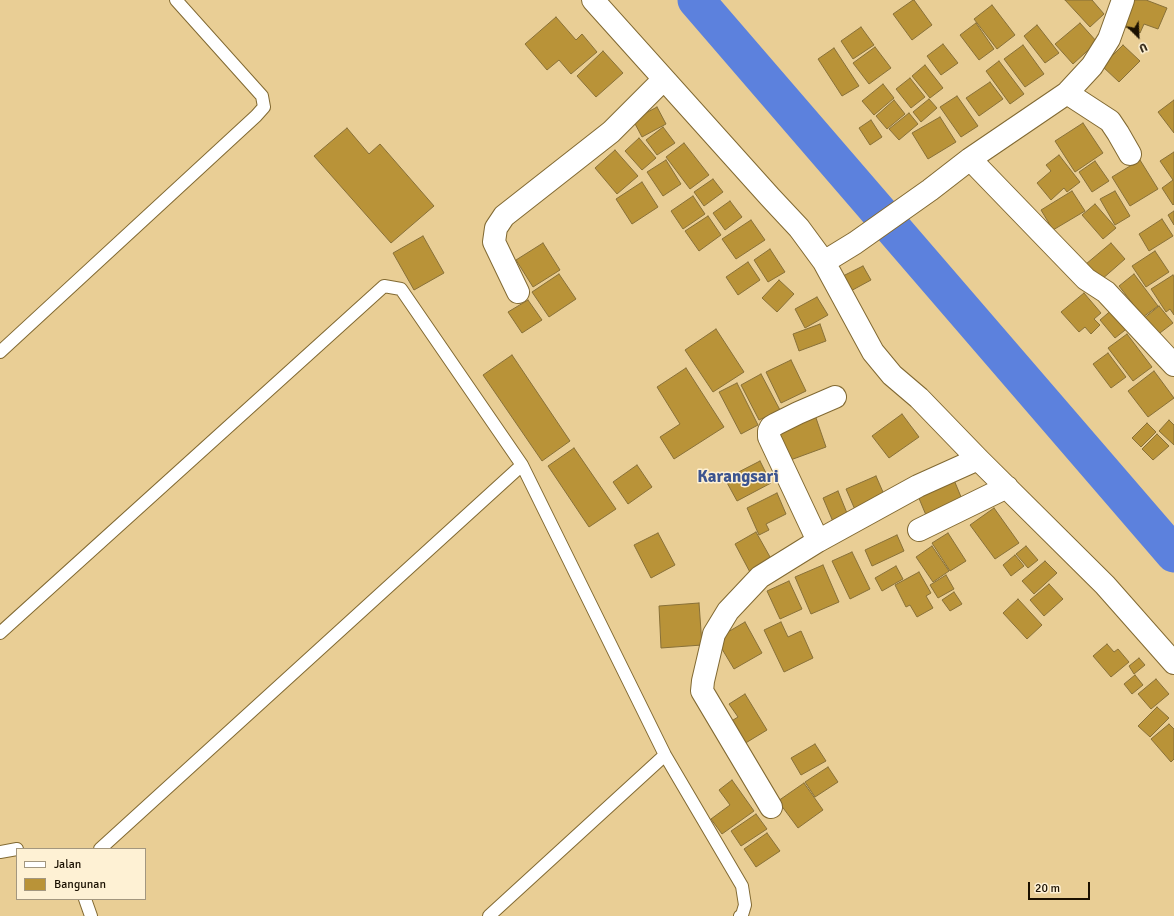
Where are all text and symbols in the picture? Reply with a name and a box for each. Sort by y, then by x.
north arrow [1118,16,1158,56]
text: U [1137,40,1149,55]
district label: Karangsari [697,468,779,488]
legend [16,848,146,900]
text: Jalan [54,857,81,872]
scale bar [1030,874,1092,900]
text: Bangunan [54,877,106,892]
text: 20 m [1035,881,1060,896]

